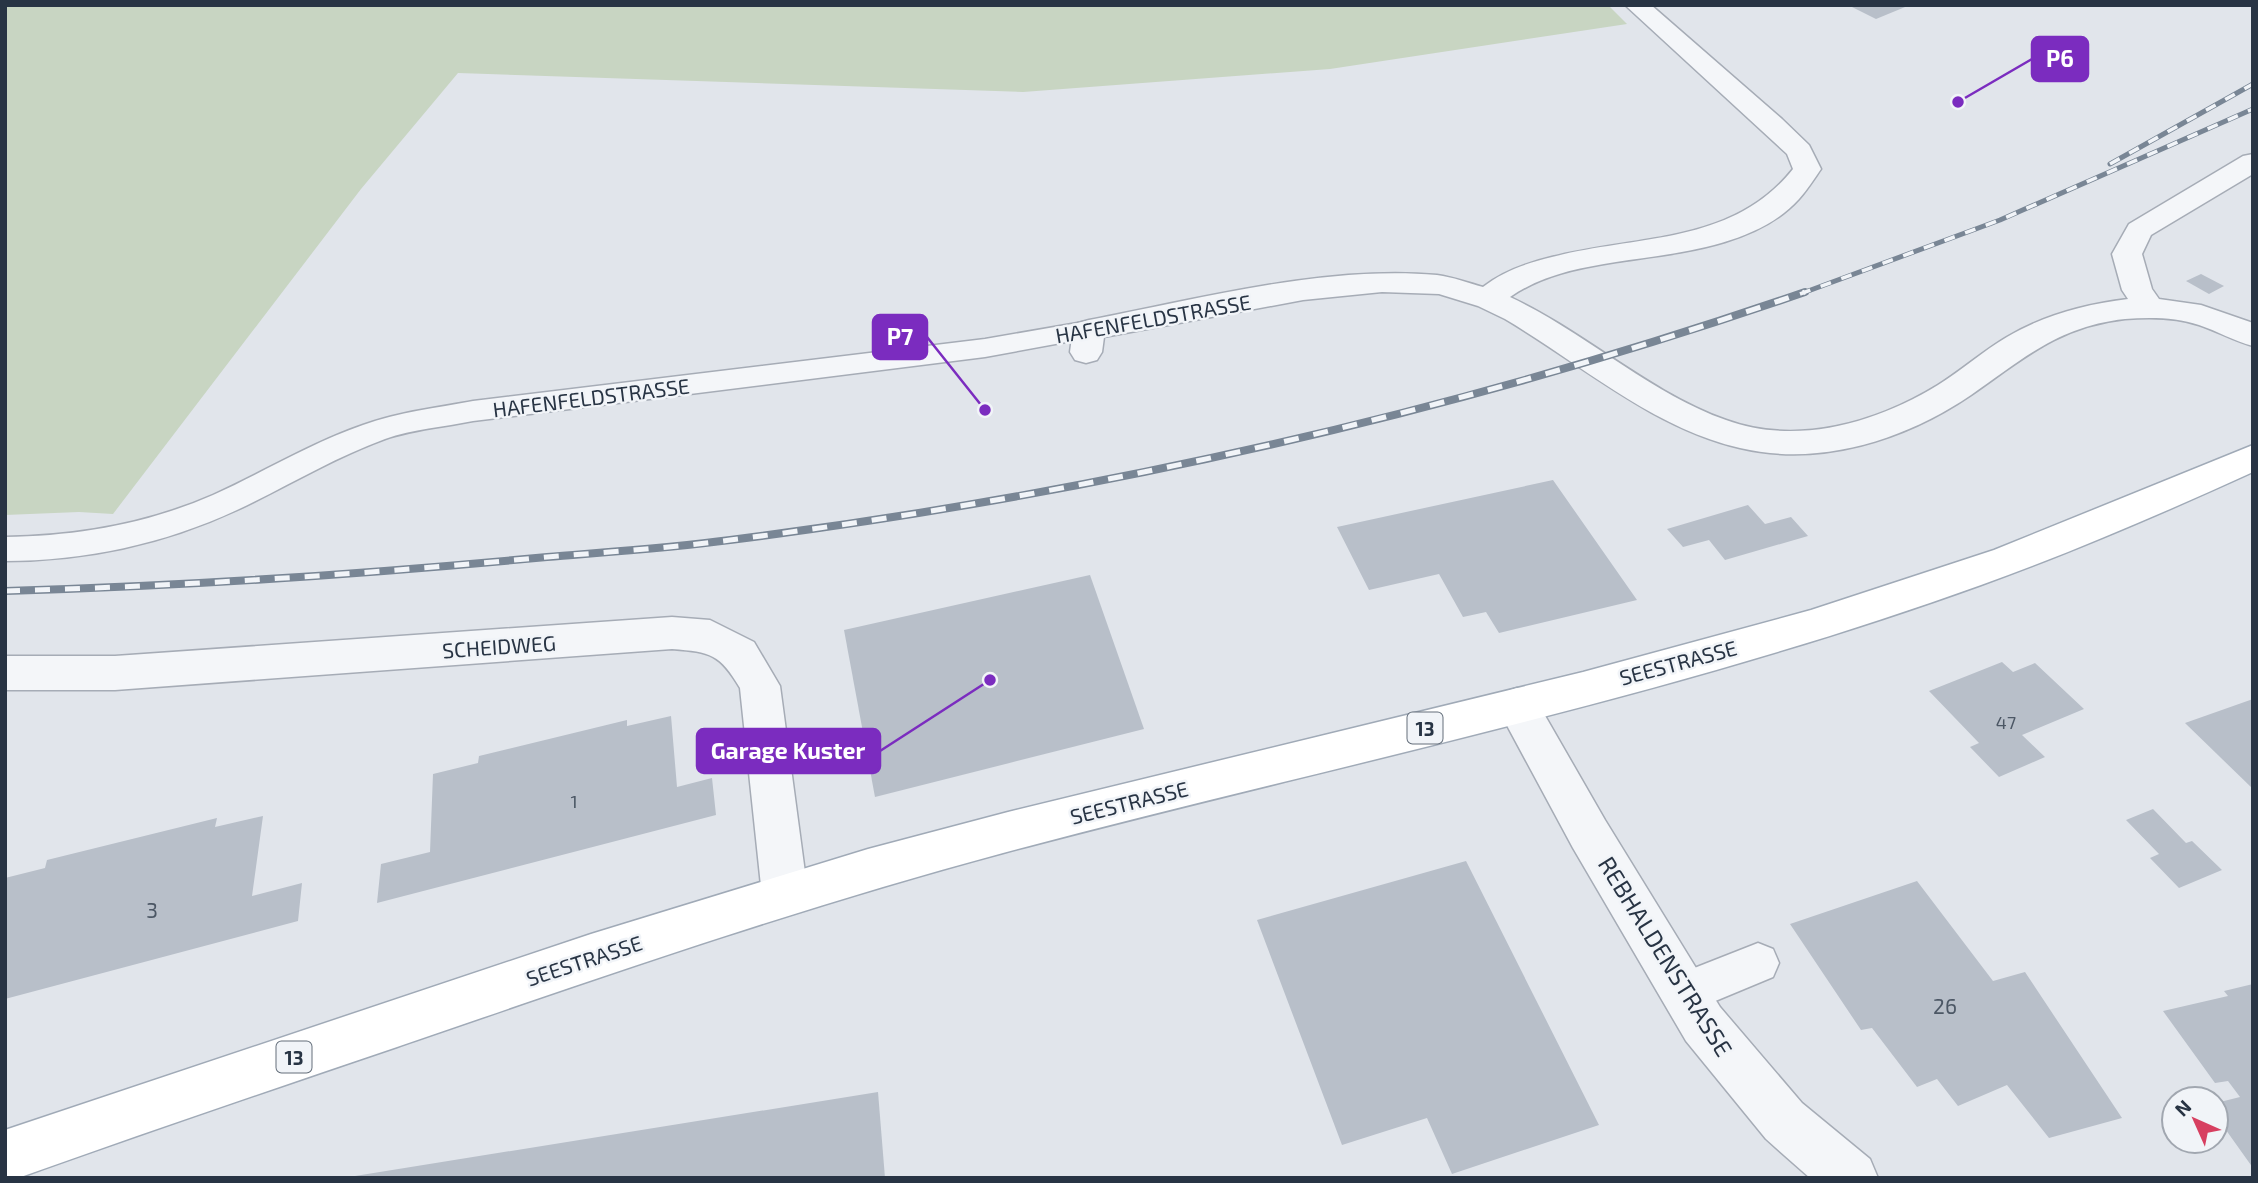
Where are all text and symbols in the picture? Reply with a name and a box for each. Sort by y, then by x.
callout: P6 [2032,37,2088,81]
text: P6 [2046,44,2074,72]
street label: HAFENFELDSTRASSE [1053,288,1253,348]
callout: P7 [873,315,927,359]
text: P7 [887,322,913,350]
street label: HAFENFELDSTRASSE [491,373,691,421]
street label: SCHEIDWEG [441,630,557,662]
street label: SEESTRASSE [1616,634,1740,690]
house number: 47 [1996,711,2016,733]
road number: 13 [1408,712,1442,744]
callout: Garage Kuster [697,729,880,773]
text: Garage Kuster [711,736,865,764]
street label: SEESTRASSE [1067,775,1191,829]
house number: 1 [570,790,578,812]
street label: REBHALDENSTRASSE [1593,851,1739,1061]
house number: 3 [146,897,158,922]
street label: SEESTRASSE [523,929,645,991]
house number: 26 [1933,993,1957,1018]
road number: 13 [276,1042,312,1072]
north arrow [2160,1085,2230,1155]
text: N [2170,1095,2196,1121]

